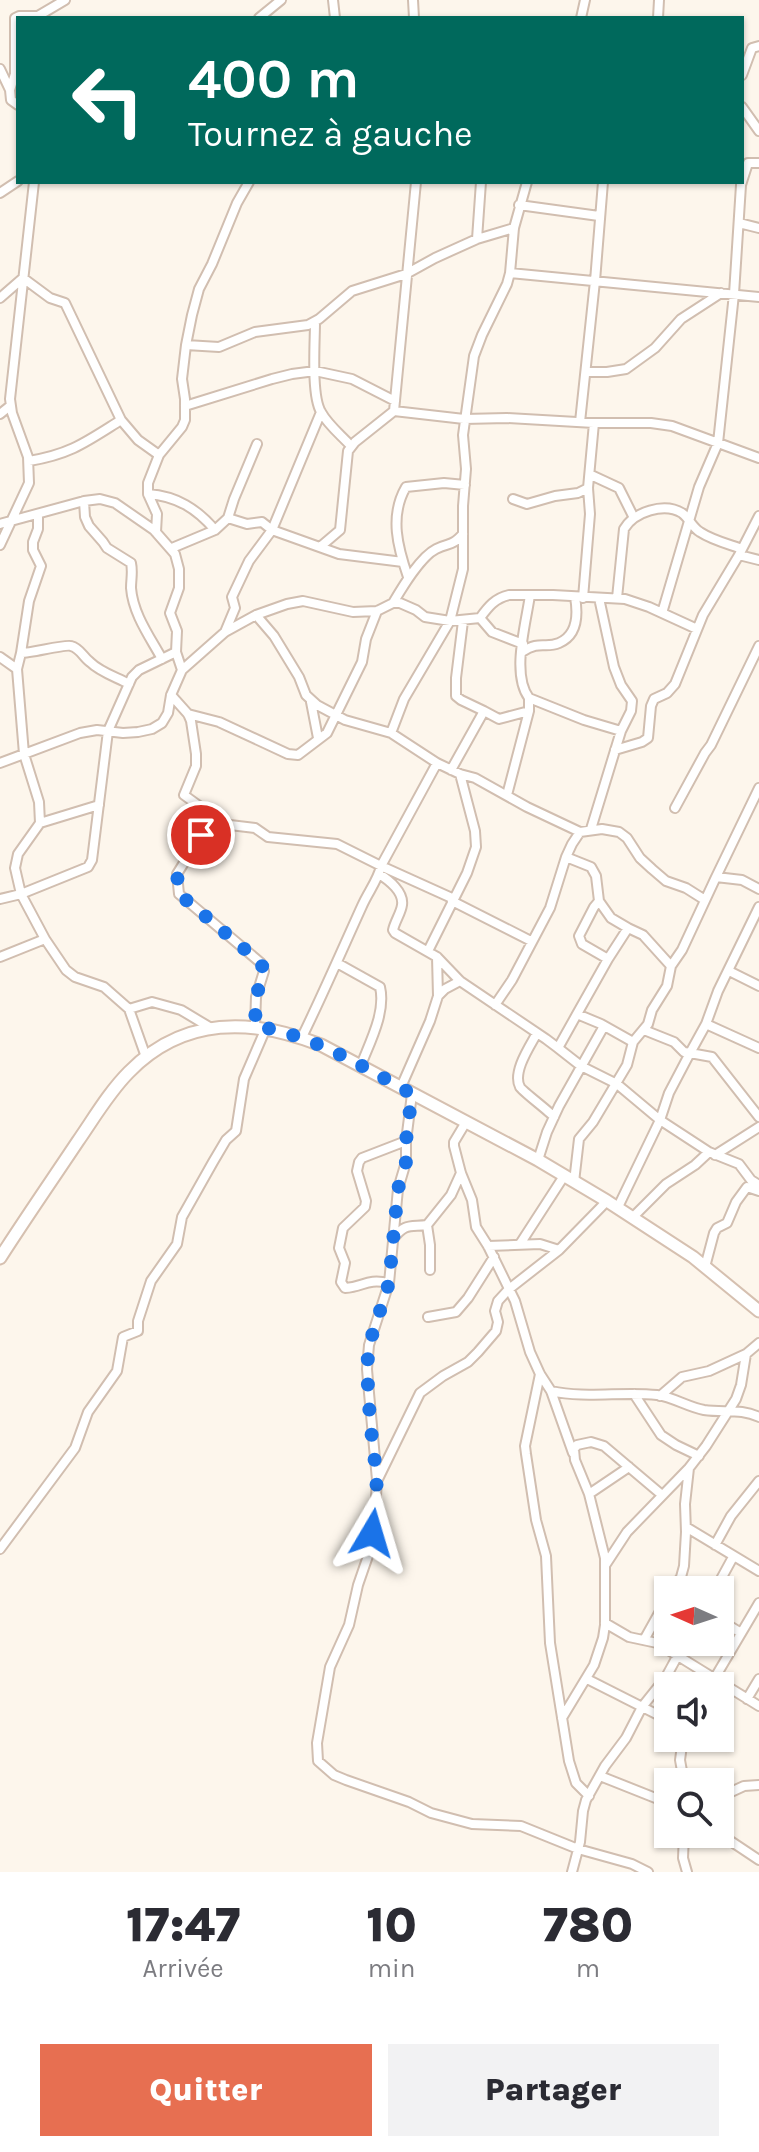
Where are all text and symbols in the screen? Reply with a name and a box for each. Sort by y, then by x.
text: 400 m [188,46,359,111]
icon: left [56,48,160,152]
text: Tournez à gauche [188,113,473,155]
pin [167,801,235,869]
icon: arrive [179,813,223,857]
position arrow [330,1491,414,1575]
north arrow [654,1576,734,1656]
map controls [654,1576,734,1848]
button: sound [654,1672,734,1752]
button: search [654,1768,734,1848]
text: 17:47 [126,1897,240,1953]
text: 10 [366,1897,417,1953]
text: 780 [543,1897,633,1953]
text: Arrivée [142,1953,224,1984]
text: min [368,1953,415,1984]
text: m [576,1953,600,1984]
button: Quitter [40,2044,372,2136]
button: Partager [388,2044,719,2136]

